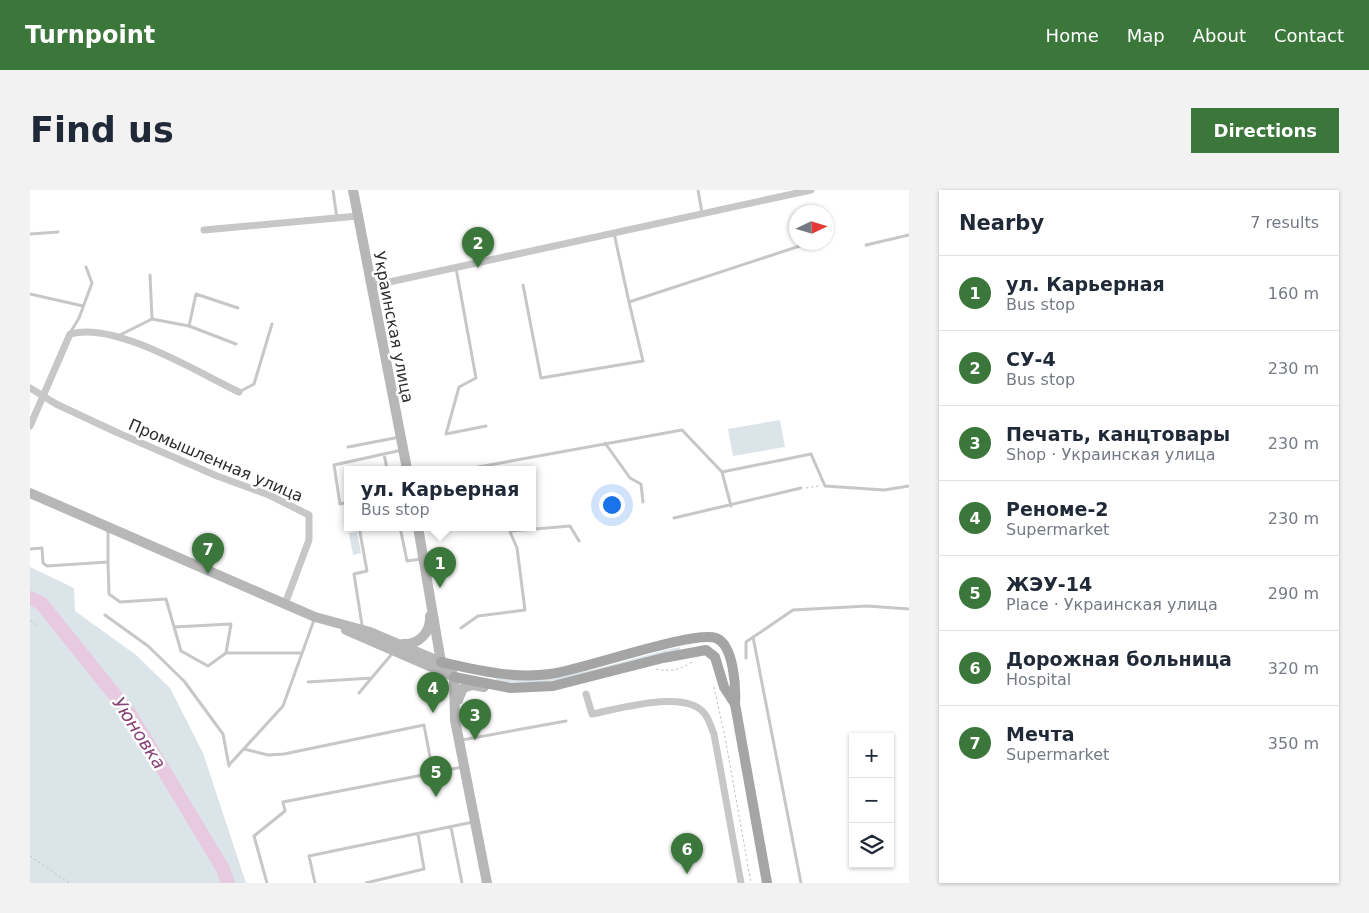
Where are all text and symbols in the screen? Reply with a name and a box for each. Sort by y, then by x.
text: Turnpoint [25,21,155,49]
text: Home [1046,25,1099,46]
text: Map [1127,25,1165,46]
text: About [1193,25,1246,46]
text: Contact [1274,25,1344,46]
button: Directions [1191,108,1339,153]
text: Find us [30,110,174,150]
north arrow [789,205,834,250]
text: Nearby [959,211,1044,235]
text: 7 results [1250,213,1319,232]
pin: 2 [462,227,494,268]
street label: Украинская улица [369,250,418,404]
text: ул. Карьерная [1006,273,1165,295]
text: 1 [969,284,981,303]
text: 160 m [1268,284,1319,303]
text: Bus stop [1006,295,1075,314]
text: СУ-4 [1006,348,1056,370]
text: 2 [969,359,981,378]
text: 230 m [1268,359,1319,378]
text: Bus stop [1006,370,1075,389]
street label: Промышленная улица [126,415,306,506]
text: Печать, канцтовары [1006,423,1230,445]
text: 3 [969,434,981,453]
text: 230 m [1268,434,1319,453]
text: Shop · Украинская улица [1006,445,1216,464]
popup [344,466,536,531]
text: ул. Карьерная [361,478,519,500]
your location [599,492,625,518]
text: Реноме-2 [1006,498,1109,520]
text: Bus stop [361,500,430,519]
text: 4 [969,509,981,528]
text: 230 m [1268,509,1319,528]
text: Supermarket [1006,520,1109,539]
pin: 7 [192,533,224,574]
pin: 1 [424,547,456,588]
text: ЖЭУ-14 [1006,573,1092,595]
text: 5 [969,584,981,603]
text: 290 m [1268,584,1319,603]
text: Place · Украинская улица [1006,595,1218,614]
text: Дорожная больница [1006,648,1232,670]
text: 6 [969,659,981,678]
text: 320 m [1268,659,1319,678]
text: Hospital [1006,670,1071,689]
pin: 4 [417,672,449,713]
water label: Уюновка [108,693,170,773]
pin: 3 [459,699,491,740]
text: Мечта [1006,723,1075,745]
map controls [849,733,894,868]
button: + [849,733,894,778]
text: 7 [969,734,981,753]
text: 350 m [1268,734,1319,753]
text: Supermarket [1006,745,1109,764]
pin: 5 [420,756,452,797]
button: − [849,778,894,823]
button: layers [849,823,894,868]
pin: 6 [671,833,703,874]

